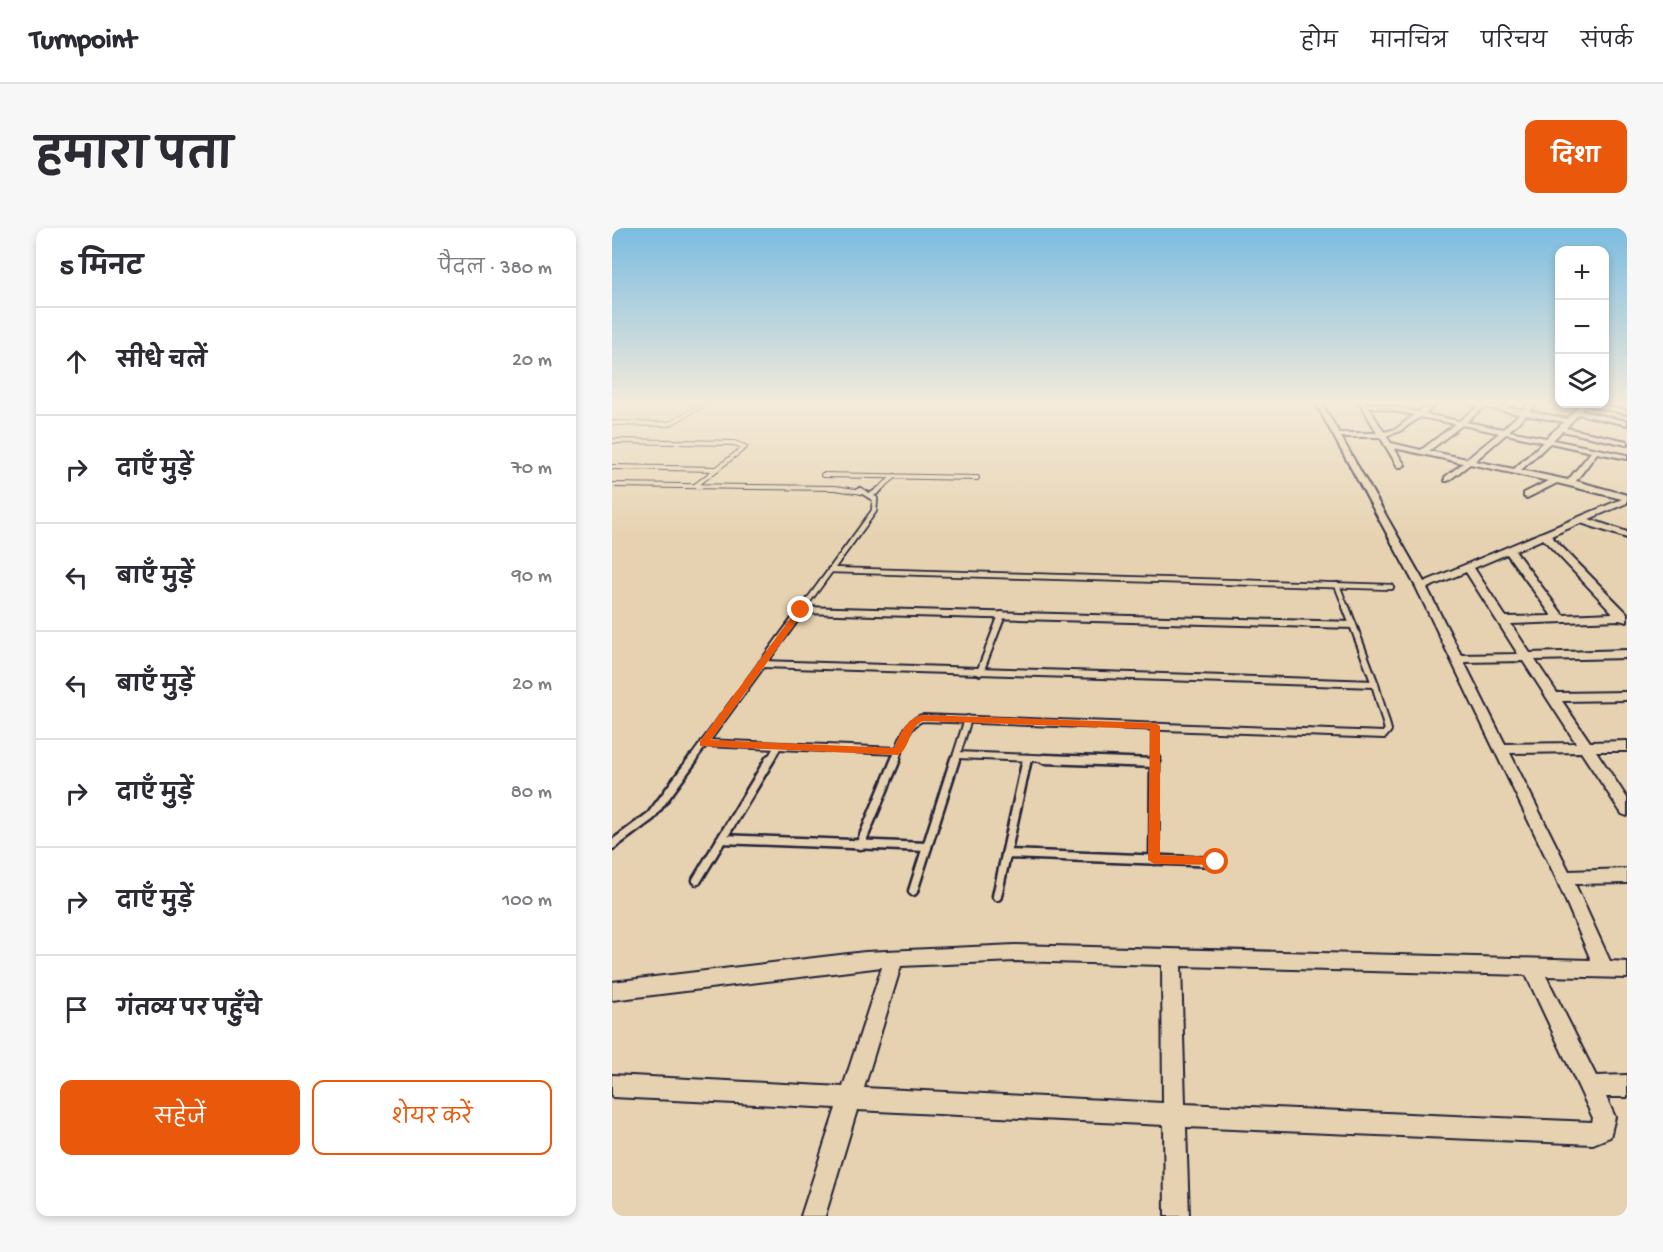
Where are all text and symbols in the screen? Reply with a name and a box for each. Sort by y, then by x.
text: Turnpoint [30,25,136,58]
text: होम [1301,31,1338,56]
text: मानचित्र [1371,31,1448,56]
text: परिचय [1481,31,1547,56]
text: संपर्क [1580,31,1633,56]
button: दिशा [1525,120,1627,193]
text: हमारा पता [36,135,233,184]
map controls [1555,246,1609,408]
button: + [1555,246,1609,300]
text: 5 मिनट [60,254,143,285]
text: पैदल · 380 m [438,258,552,281]
button: − [1555,300,1609,354]
icon: ahead [60,345,93,378]
text: सीधे चलें [117,350,207,376]
text: 20 m [512,350,552,373]
button: layers [1555,354,1609,408]
icon: right [60,453,93,486]
text: दाएँ मुड़ें [117,458,193,484]
text: 70 m [511,458,552,481]
icon: left [60,561,93,594]
text: बाएँ मुड़ें [117,566,194,592]
text: 90 m [512,566,552,589]
route end [787,596,813,622]
icon: left [60,669,93,702]
text: बाएँ मुड़ें [117,674,194,700]
text: 20 m [512,674,552,697]
icon: right [60,777,93,810]
text: दाएँ मुड़ें [117,782,193,808]
text: 80 m [511,782,552,805]
route start [1202,848,1228,874]
icon: right [60,885,93,918]
text: दाएँ मुड़ें [117,890,193,916]
text: 100 m [502,890,552,913]
icon: arrive [60,993,93,1026]
text: गंतव्य पर पहुँचे [117,998,261,1024]
button: सहेजें [60,1080,300,1155]
button: शेयर करें [312,1080,552,1155]

